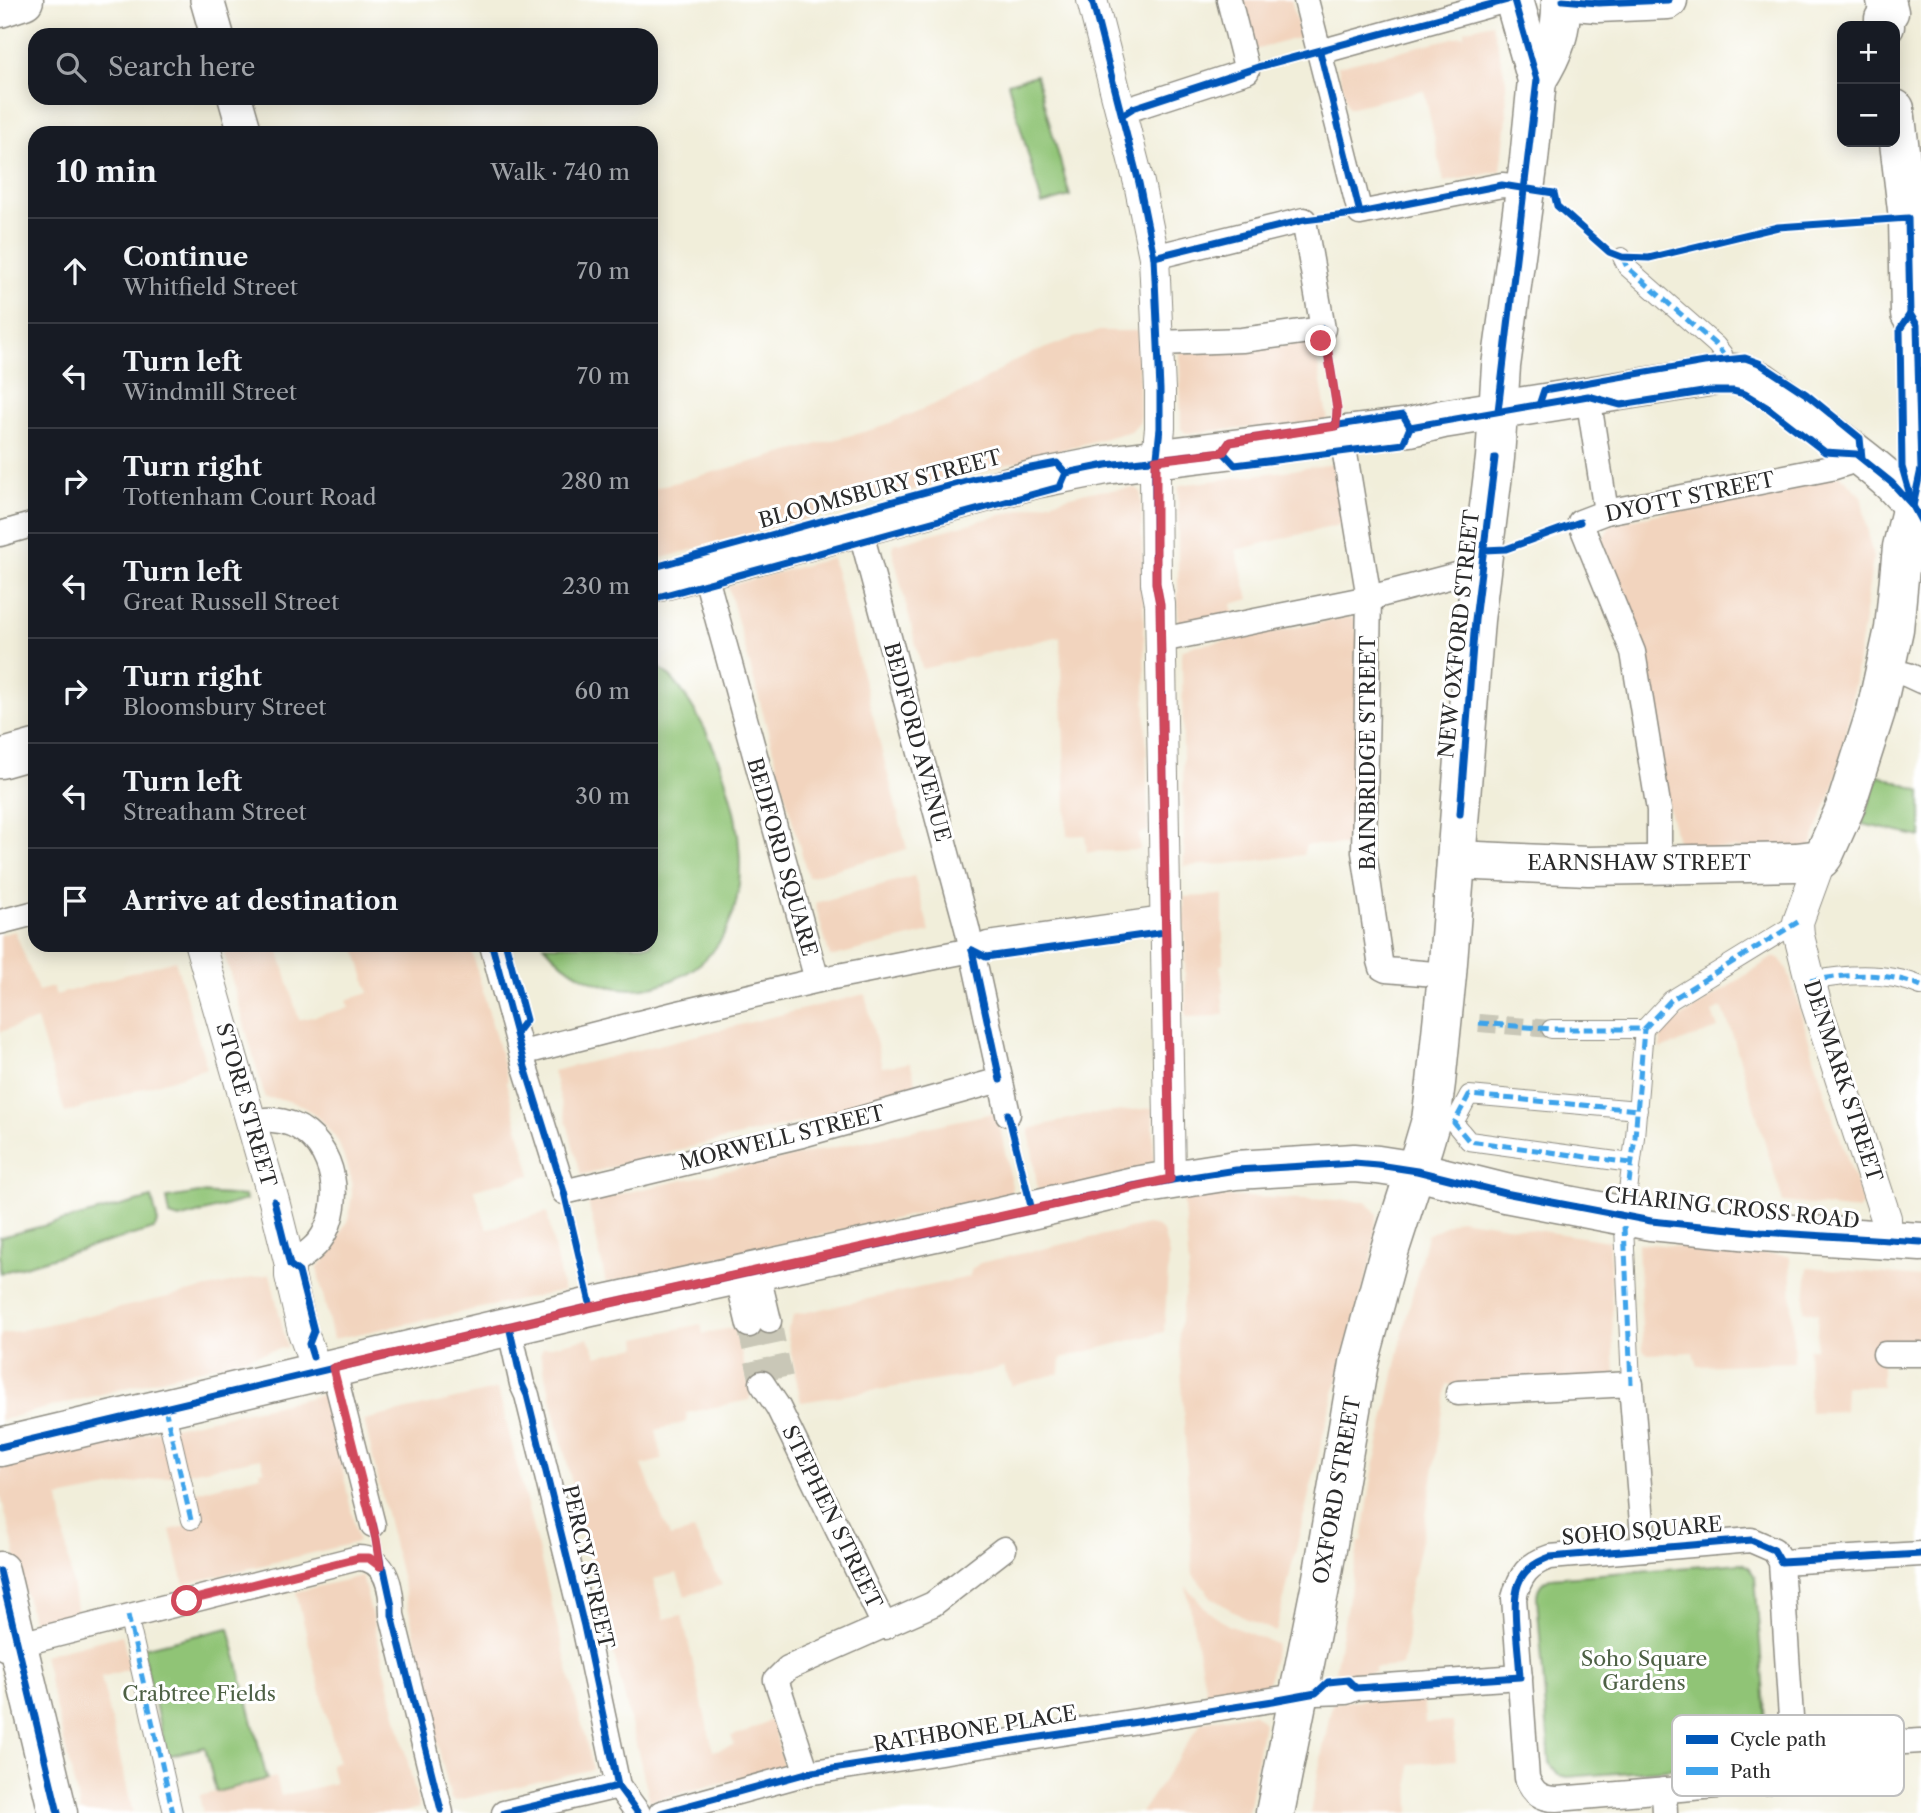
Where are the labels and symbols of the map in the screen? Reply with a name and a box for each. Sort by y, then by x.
route end [1305,325,1336,356]
street label: BLOOMSBURY STREET [756,444,1004,533]
street label: DYOTT STREET [1603,466,1777,527]
street label: NEW OXFORD STREET [1433,508,1484,759]
street label: BAINBRIDGE STREET [1355,635,1380,871]
street label: BEDFORD AVENUE [879,639,956,844]
street label: BEDFORD SQUARE [742,755,823,959]
street label: EARNSHAW STREET [1527,850,1751,875]
street label: DENMARK STREET [1799,977,1888,1185]
street label: STORE STREET [211,1020,282,1190]
street label: MORWELL STREET [676,1100,888,1175]
street label: CHARING CROSS ROAD [1603,1182,1861,1233]
street label: OXFORD STREET [1308,1394,1365,1586]
street label: STEPHEN STREET [777,1421,888,1613]
street label: PERCY STREET [557,1482,620,1652]
street label: SOHO SQUARE [1560,1511,1723,1550]
route start [171,1585,202,1616]
park label: Soho Square Gardens [1581,1646,1707,1695]
park label: Crabtree Fields [122,1681,276,1706]
street label: RATHBONE PLACE [872,1700,1078,1757]
legend [1672,1715,1904,1796]
text: Cycle path [1730,1728,1826,1751]
text: Path [1730,1760,1771,1783]

